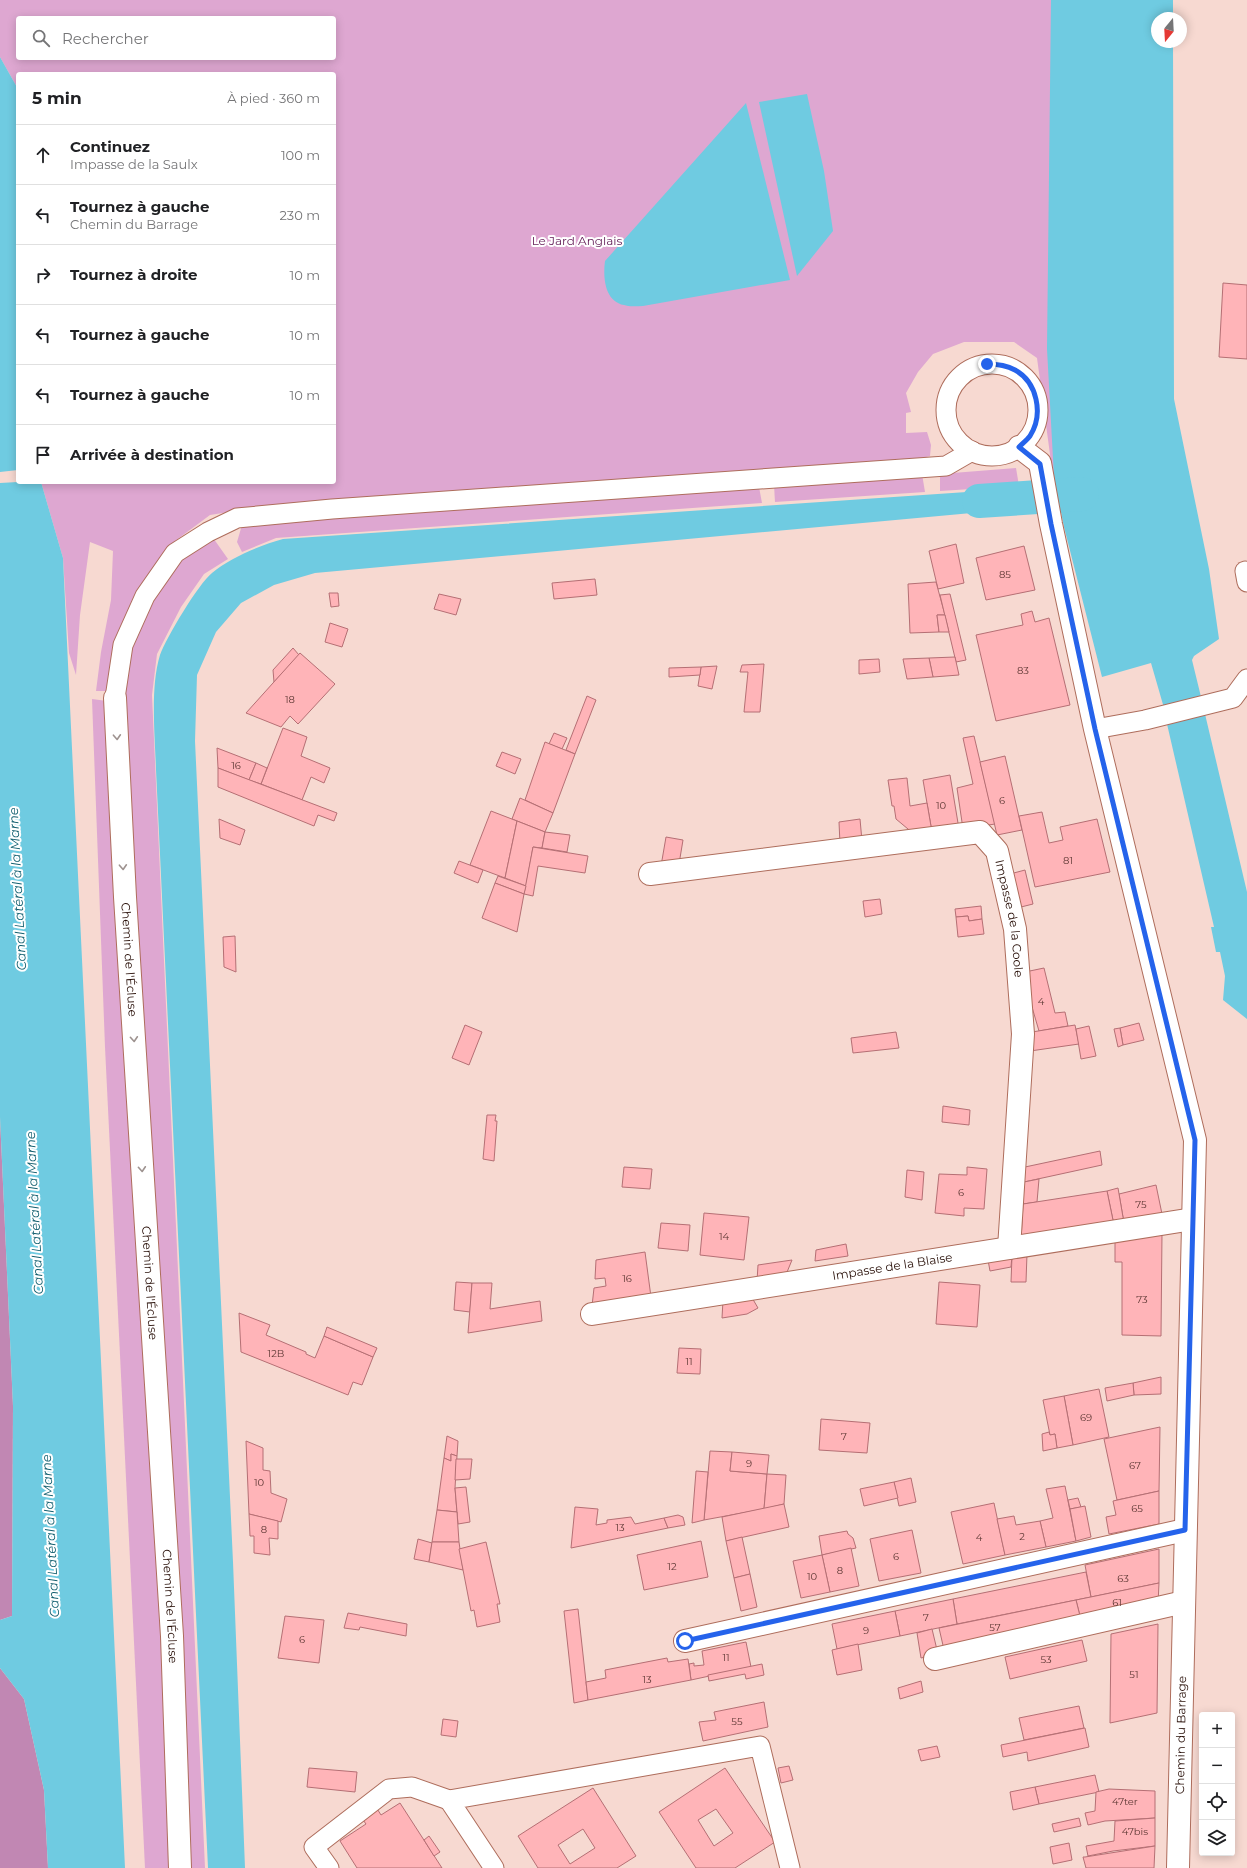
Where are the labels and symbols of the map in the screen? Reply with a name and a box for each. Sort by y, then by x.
north arrow [1151,12,1187,48]
park label: Le Jard Anglais [532,233,623,248]
route end [978,355,996,373]
house number: 85 [999,568,1011,581]
house number: 83 [1017,664,1029,677]
house number: 18 [285,693,295,706]
one-way arrow [113,734,121,740]
house number: 16 [231,759,241,772]
house number: 6 [999,794,1005,807]
house number: 10 [936,799,946,812]
water label: Canal Latéral à la Marne [5,807,29,971]
house number: 81 [1063,854,1073,867]
street label: Impasse de la Coole [992,858,1027,978]
one-way arrow [119,864,128,870]
street label: Chemin de l'Écluse [118,902,141,1017]
house number: 4 [1038,995,1045,1008]
one-way arrow [129,1036,138,1042]
water label: Canal Latéral à la Marne [22,1131,46,1295]
one-way arrow [138,1166,147,1172]
house number: 6 [958,1186,964,1199]
house number: 75 [1135,1198,1147,1211]
street label: Chemin de l'Écluse [139,1225,161,1340]
house number: 14 [719,1230,729,1243]
street label: Impasse de la Blaise [831,1249,953,1283]
house number: 16 [622,1272,632,1285]
house number: 73 [1136,1293,1148,1306]
house number: 12B [268,1347,284,1360]
house number: 11 [685,1355,693,1368]
house number: 69 [1080,1411,1092,1424]
house number: 7 [841,1430,847,1443]
water label: Canal Latéral à la Marne [38,1454,62,1618]
house number: 9 [746,1457,752,1470]
house number: 67 [1129,1459,1141,1472]
house number: 10 [254,1476,264,1489]
house number: 65 [1131,1502,1143,1515]
house number: 13 [615,1521,625,1534]
house number: 8 [261,1523,267,1536]
house number: 2 [1019,1530,1025,1543]
house number: 4 [976,1531,983,1544]
street label: Chemin de l'Écluse [159,1549,181,1664]
house number: 6 [893,1550,899,1563]
house number: 12 [667,1560,677,1573]
house number: 8 [837,1564,843,1577]
house number: 10 [807,1570,817,1583]
house number: 63 [1117,1572,1129,1585]
house number: 61 [1112,1596,1122,1609]
house number: 7 [923,1611,929,1624]
house number: 57 [989,1621,1001,1634]
house number: 9 [863,1624,869,1637]
route start [676,1632,694,1650]
house number: 6 [299,1633,305,1646]
house number: 11 [722,1651,730,1664]
house number: 53 [1040,1653,1052,1666]
house number: 51 [1129,1668,1139,1681]
house number: 13 [642,1673,652,1686]
street label: Chemin du Barrage [1172,1676,1189,1794]
house number: 55 [731,1715,743,1728]
house number: 47ter [1112,1795,1138,1808]
house number: 47bis [1122,1825,1148,1838]

